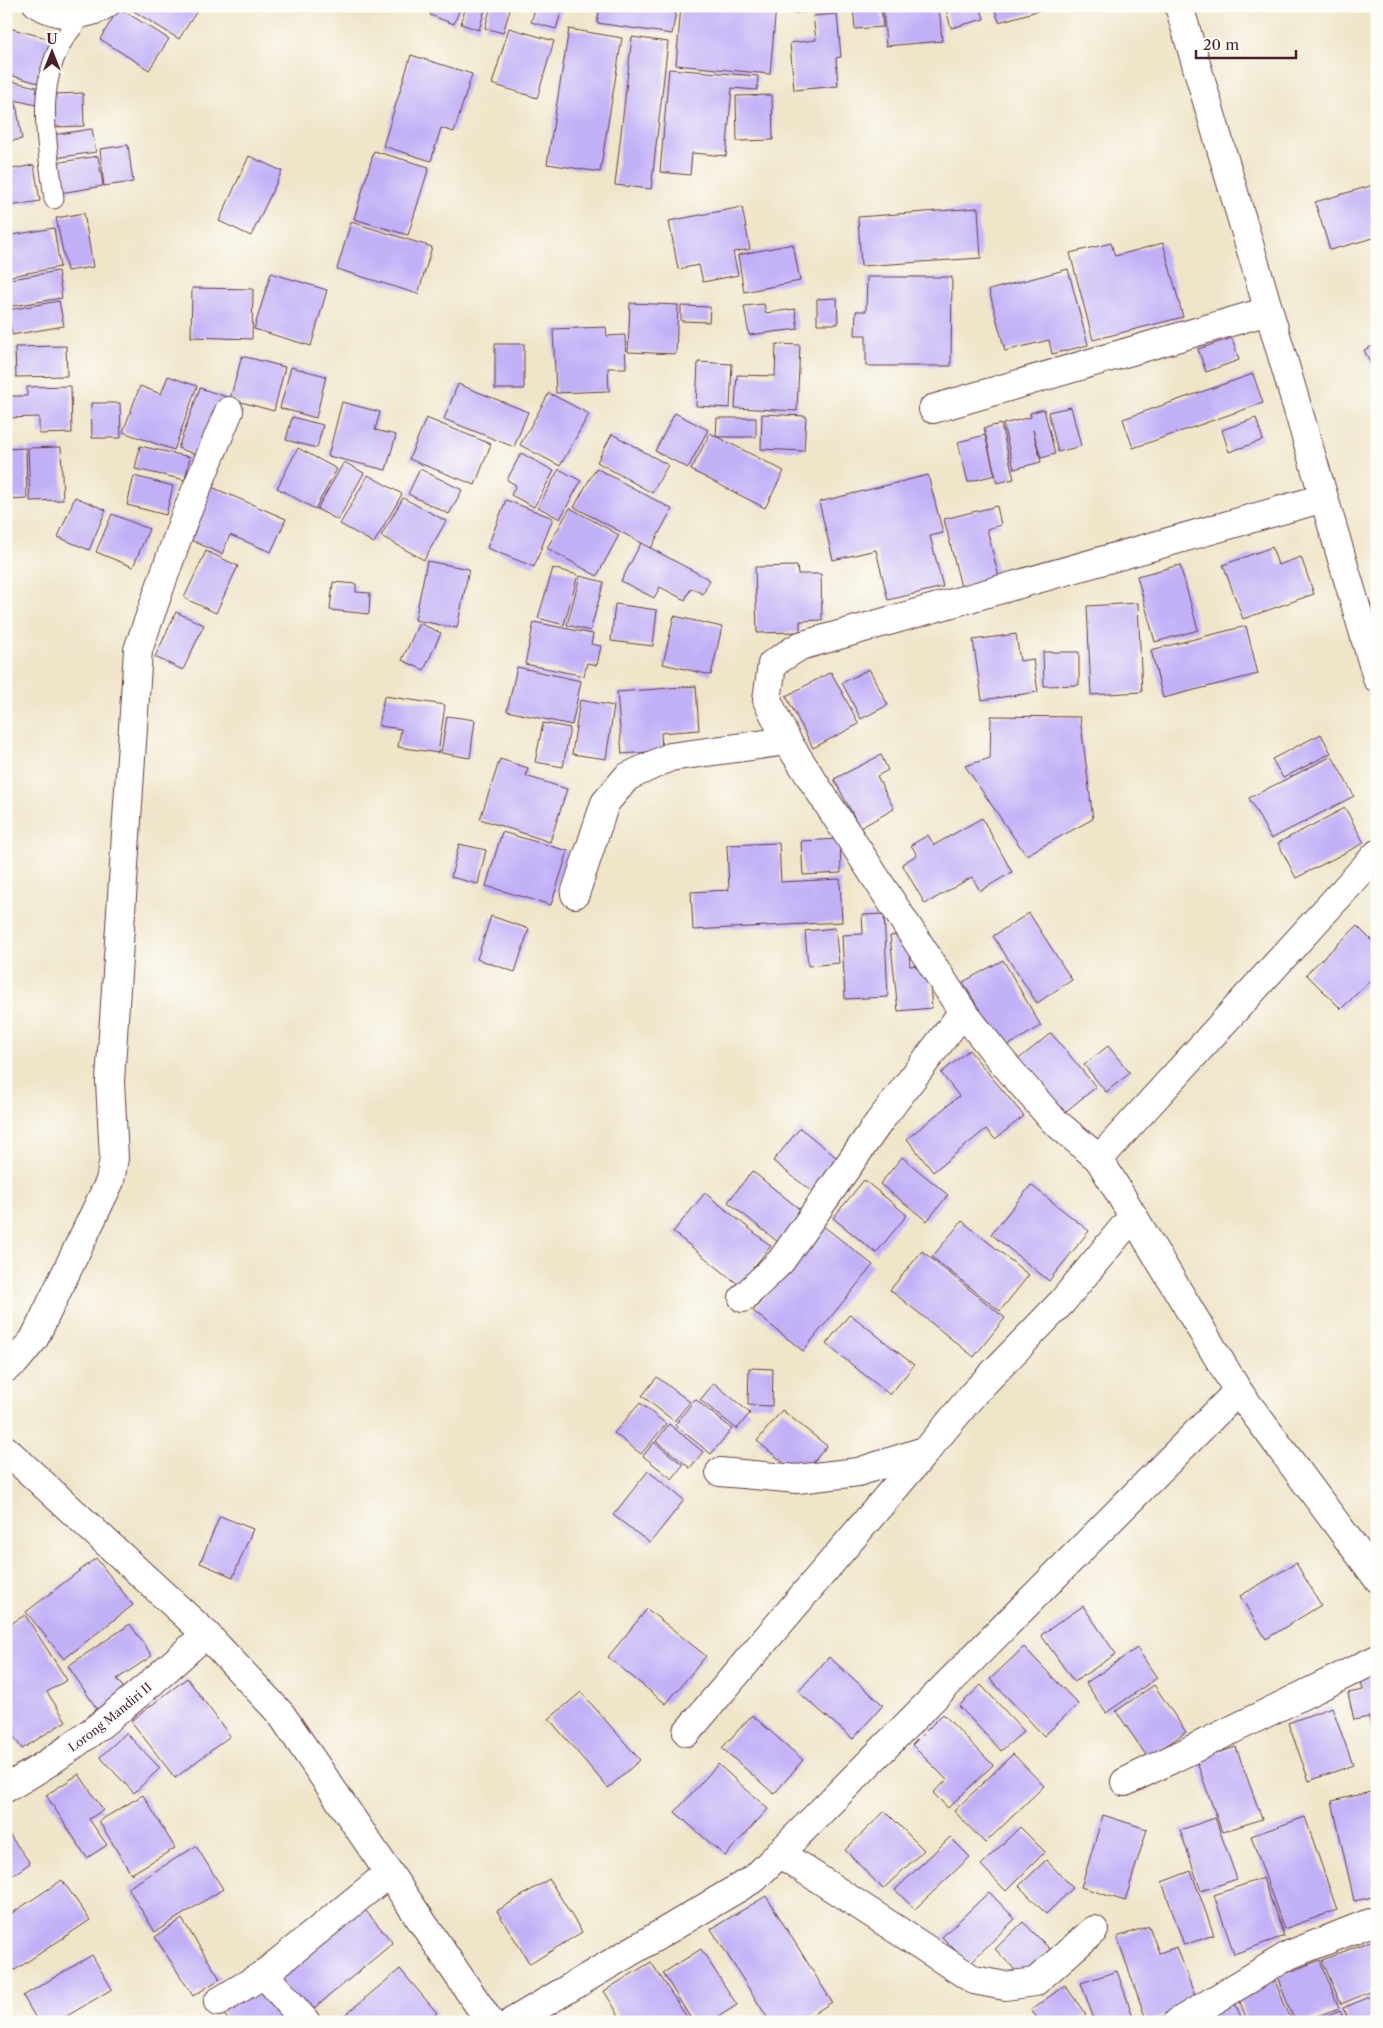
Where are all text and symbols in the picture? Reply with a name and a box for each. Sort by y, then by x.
north arrow [28,28,78,78]
scale bar [1196,28,1296,60]
text: U [46,30,58,48]
text: 20 m [1203,35,1239,54]
street label: Lorong Mandiri II [65,1679,154,1754]

